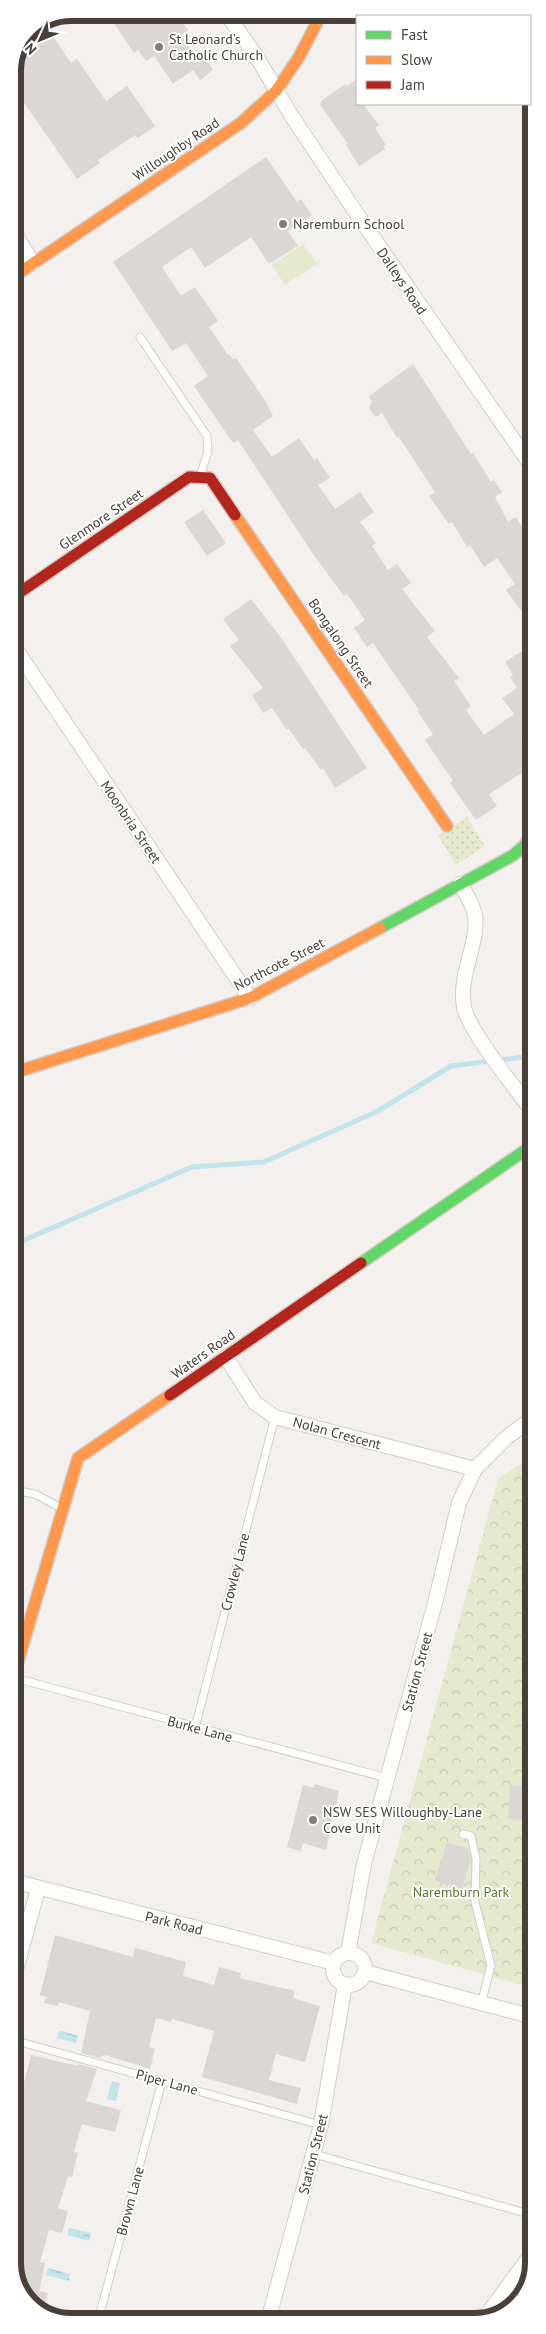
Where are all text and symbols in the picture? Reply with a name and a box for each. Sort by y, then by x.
north arrow [15,15,65,65]
legend [356,15,531,105]
text: Fast [401,25,428,44]
place label: St Leonard's Catholic Church [169,30,263,64]
text: N [21,39,40,59]
marker: St Leonard's Catholic Church [153,41,165,53]
text: Slow [401,50,432,69]
text: Jam [400,75,425,94]
street label: Willoughby Road [129,113,223,185]
place label: Naremburn School [293,215,404,233]
marker: Naremburn School [277,218,289,230]
street label: Dalleys Road [373,244,431,318]
street label: Glenmore Street [55,484,147,554]
street label: Bongalong Street [304,595,378,691]
street label: Moonbria Street [97,777,166,867]
street label: Northcote Street [231,933,328,995]
street label: Waters Road [168,1325,238,1383]
street label: Nolan Crescent [291,1413,383,1453]
street label: Crowley Lane [217,1531,253,1613]
street label: Station Street [398,1630,436,1714]
street label: Burke Lane [166,1712,234,1746]
place label: NSW SES Willoughby-Lane Cove Unit [323,1803,482,1837]
marker: NSW SES Willoughby-Lane Cove Unit [307,1814,319,1826]
park label: Naremburn Park [413,1883,510,1901]
street label: Park Road [143,1907,205,1939]
street label: Piper Lane [134,2065,200,2099]
street label: Station Street [294,2112,332,2196]
street label: Brown Lane [112,2165,148,2237]

